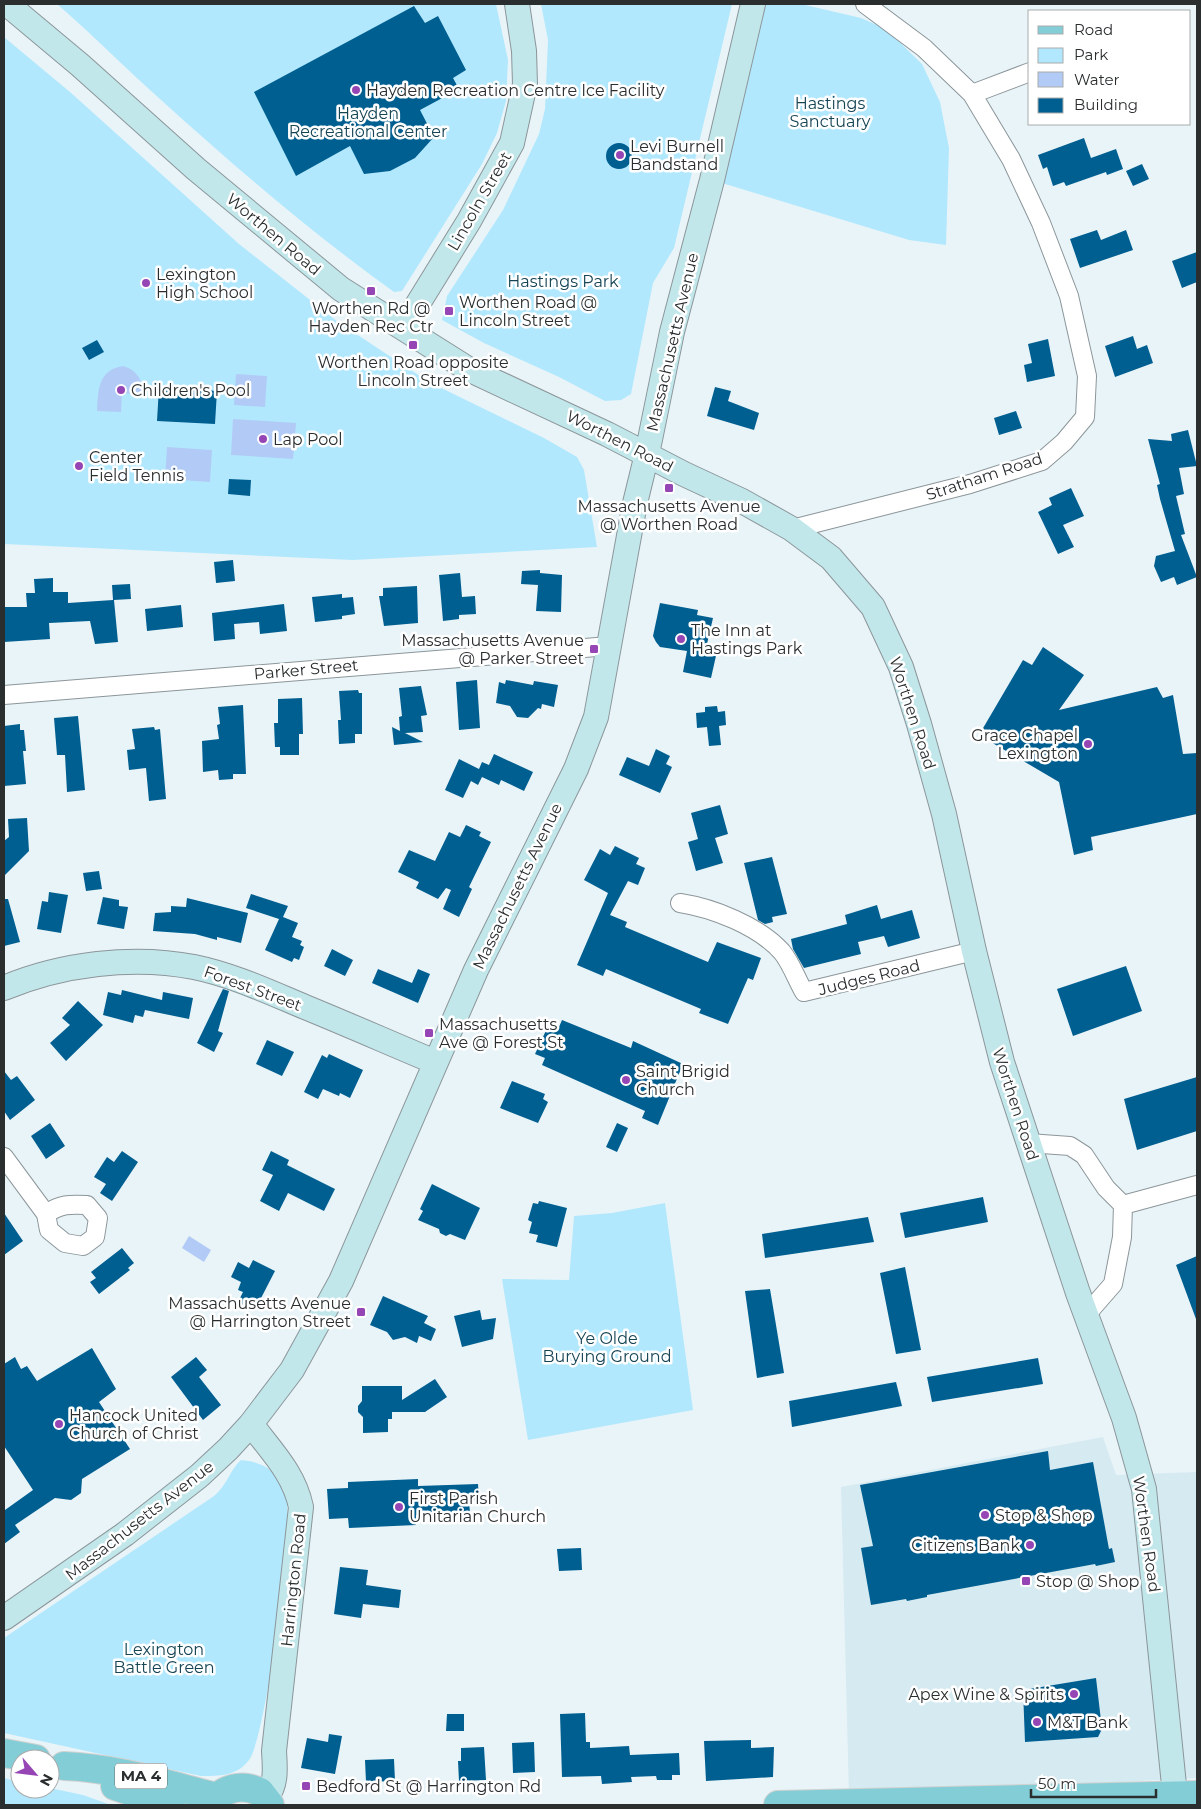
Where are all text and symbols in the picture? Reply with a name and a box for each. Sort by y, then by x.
legend [1028,10,1191,125]
text: Road [1074,20,1113,39]
text: Park [1074,45,1108,64]
text: Water [1074,70,1120,89]
place label: Hayden Recreation Centre Ice Facility [366,81,665,100]
marker: Hayden Recreation Centre Ice Facility [350,84,362,96]
park label: Hastings Sanctuary [790,94,871,131]
text: Building [1074,95,1138,114]
park label: Hayden Recreational Center [289,104,447,141]
place label: Levi Burnell Bandstand [630,137,724,174]
street label: Lincoln Street [443,148,516,254]
marker: Levi Burnell Bandstand [614,149,626,161]
street label: Worthen Road [223,189,325,279]
street label: Massachusetts Avenue [643,251,702,433]
place label: Lexington High School [156,265,253,302]
park label: Hastings Park [507,272,619,291]
marker: Lexington High School [140,277,152,289]
marker: Worthen Rd @ Hayden Rec Ctr [365,285,377,297]
place label: Worthen Road @ Lincoln Street [459,293,597,330]
place label: Worthen Rd @ Hayden Rec Ctr [309,299,433,336]
marker: Worthen Road @ Lincoln Street [443,305,455,317]
marker: Worthen Road opposite Lincoln Street [407,339,419,351]
place label: Worthen Road opposite Lincoln Street [317,353,509,390]
place label: Children's Pool [131,381,250,400]
marker: Children's Pool [115,384,127,396]
street label: Worthen Road [563,406,676,477]
place label: Lap Pool [273,430,343,449]
marker: Lap Pool [257,433,269,445]
place label: Center Field Tennis [89,448,184,485]
street label: Stratham Road [924,449,1045,504]
marker: Center Field Tennis [73,460,85,472]
marker: Massachusetts Avenue @ Worthen Road [663,482,675,494]
place label: Massachusetts Avenue @ Worthen Road [578,497,760,534]
place label: The Inn at Hastings Park [691,621,803,658]
place label: Massachusetts Avenue @ Parker Street [401,631,585,668]
marker: The Inn at Hastings Park [675,633,687,645]
marker: Massachusetts Avenue @ Parker Street [588,643,600,655]
street label: Worthen Road [885,654,940,772]
street label: Parker Street [253,655,360,684]
place label: Grace Chapel Lexington [971,726,1078,763]
marker: Grace Chapel Lexington [1082,738,1094,750]
street label: Massachusetts Avenue [469,800,566,973]
street label: Judges Road [815,956,922,1000]
street label: Forest Street [201,962,305,1015]
place label: Massachusetts Ave @ Forest St [439,1015,564,1052]
marker: Massachusetts Ave @ Forest St [423,1027,435,1039]
street label: Worthen Road [988,1045,1043,1163]
place label: Saint Brigid Church [636,1062,730,1099]
marker: Saint Brigid Church [620,1074,632,1086]
place label: Massachusetts Avenue @ Harrington Street [168,1294,351,1331]
marker: Massachusetts Avenue @ Harrington Street [355,1306,367,1318]
park label: Ye Olde Burying Ground [542,1329,672,1366]
place label: Hancock United Church of Christ [69,1406,199,1443]
marker: Hancock United Church of Christ [53,1418,65,1430]
street label: Massachusetts Avenue [61,1457,217,1584]
street label: Worthen Road [1129,1475,1164,1594]
place label: First Parish Unitarian Church [409,1489,546,1526]
marker: First Parish Unitarian Church [393,1501,405,1513]
place label: Stop & Shop [995,1506,1093,1525]
marker: Stop & Shop [979,1509,991,1521]
street label: Harrington Road [277,1512,310,1648]
place label: Citizens Bank [911,1536,1020,1555]
marker: Citizens Bank [1024,1539,1036,1551]
place label: Stop @ Shop [1036,1572,1140,1591]
marker: Stop @ Shop [1020,1575,1032,1587]
park label: Lexington Battle Green [113,1640,215,1677]
place label: Apex Wine & Spirits [908,1685,1064,1704]
marker: Apex Wine & Spirits [1068,1688,1080,1700]
place label: M&T Bank [1047,1713,1128,1732]
marker: M&T Bank [1031,1716,1043,1728]
north arrow [10,1749,60,1799]
road number: MA 4 [115,1764,167,1788]
scale bar [1031,1766,1156,1798]
text: N [36,1771,57,1789]
text: 50 m [1038,1774,1076,1793]
place label: Bedford St @ Harrington Rd [316,1777,541,1796]
marker: Bedford St @ Harrington Rd [300,1780,312,1792]

